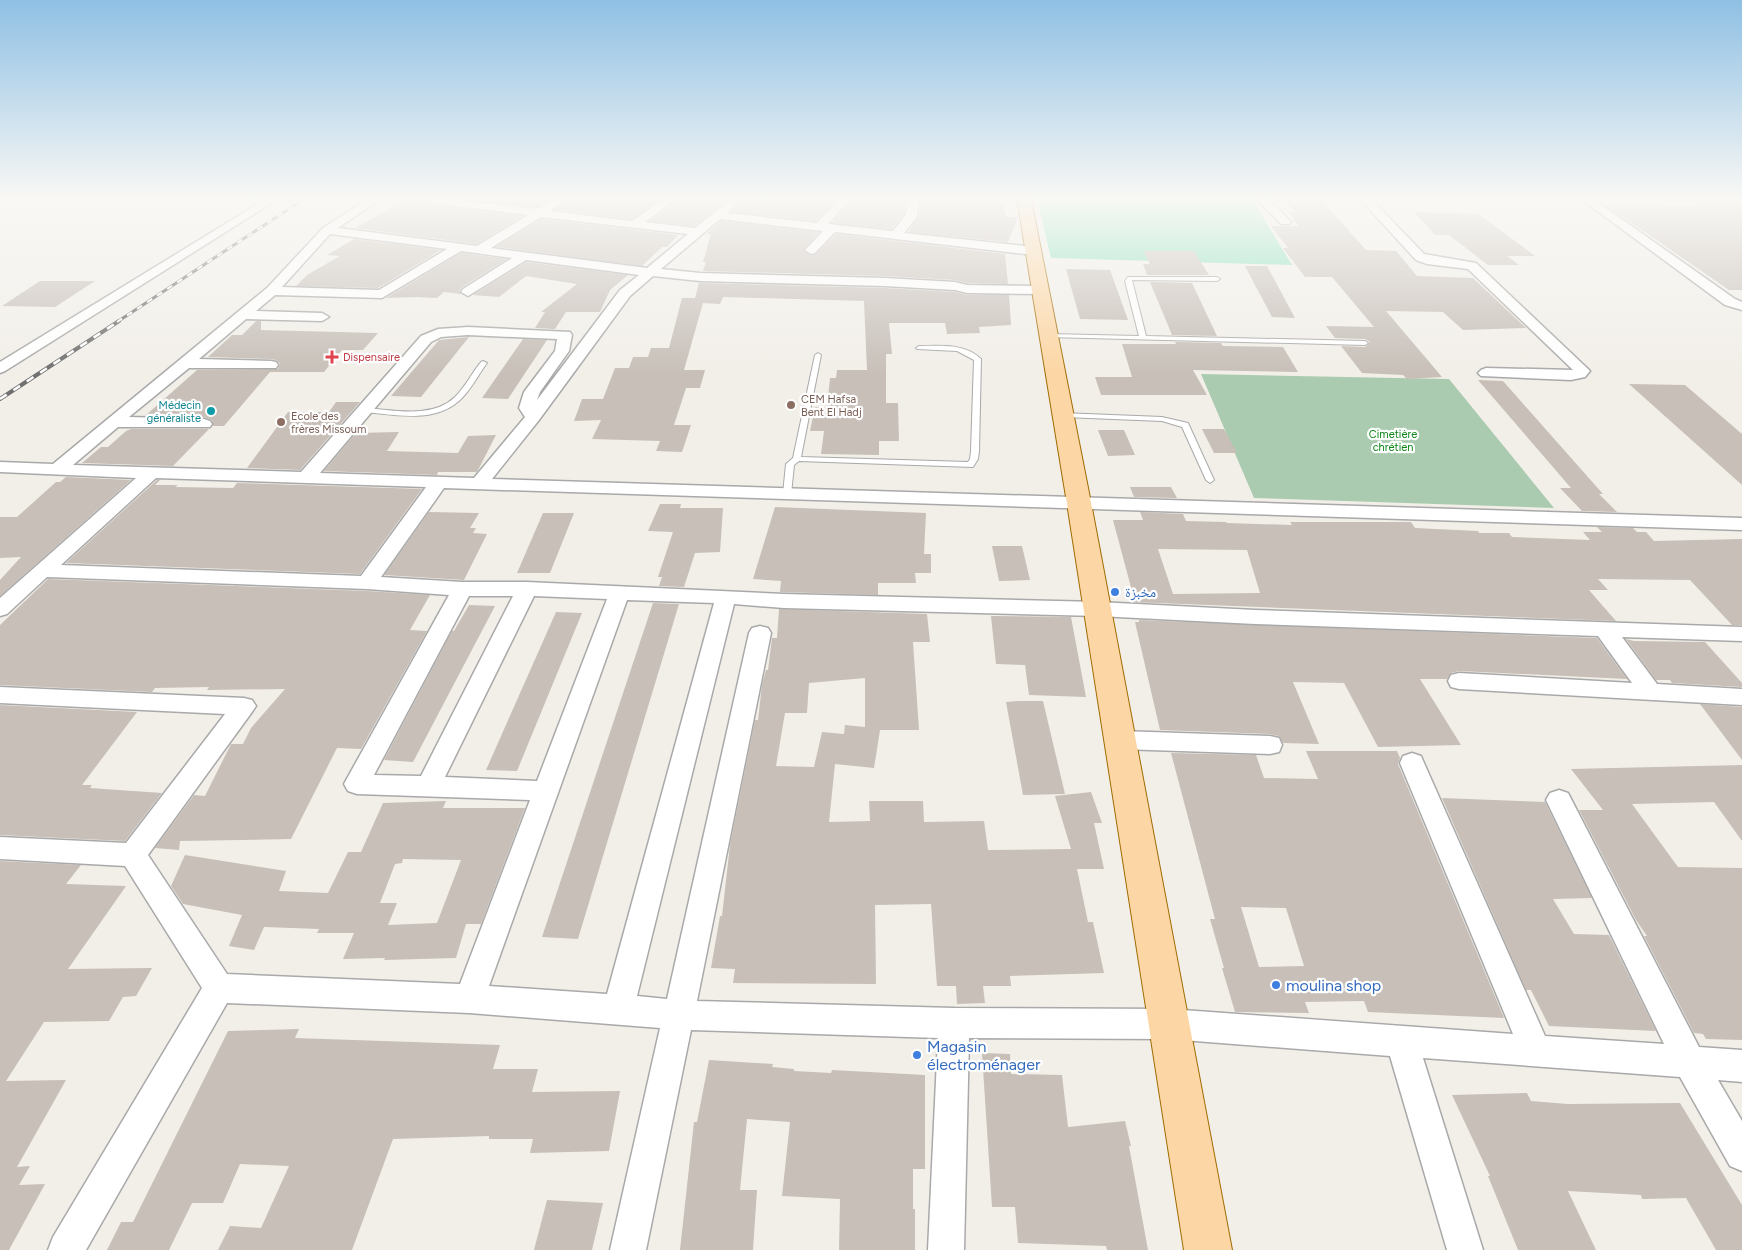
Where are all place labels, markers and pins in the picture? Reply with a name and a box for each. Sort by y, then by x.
marker: Dispensaire [325,350,339,364]
place label: Dispensaire [343,351,400,364]
place label: CEM Hafsa Bent El Hadj [801,393,862,419]
place label: Médecin généraliste [147,399,201,425]
marker: CEM Hafsa Bent El Hadj [785,399,797,411]
marker: Médecin généraliste [205,405,217,417]
place label: Ecole des frères Missoum [291,410,366,436]
marker: Ecole des frères Missoum [275,416,287,428]
place label: مخبزة [1125,584,1156,601]
marker: مخبزة [1109,586,1121,598]
place label: moulina shop [1286,976,1381,995]
marker: moulina shop [1270,979,1282,991]
place label: Magasin électroménager [927,1037,1041,1074]
marker: Magasin électroménager [911,1049,923,1061]

